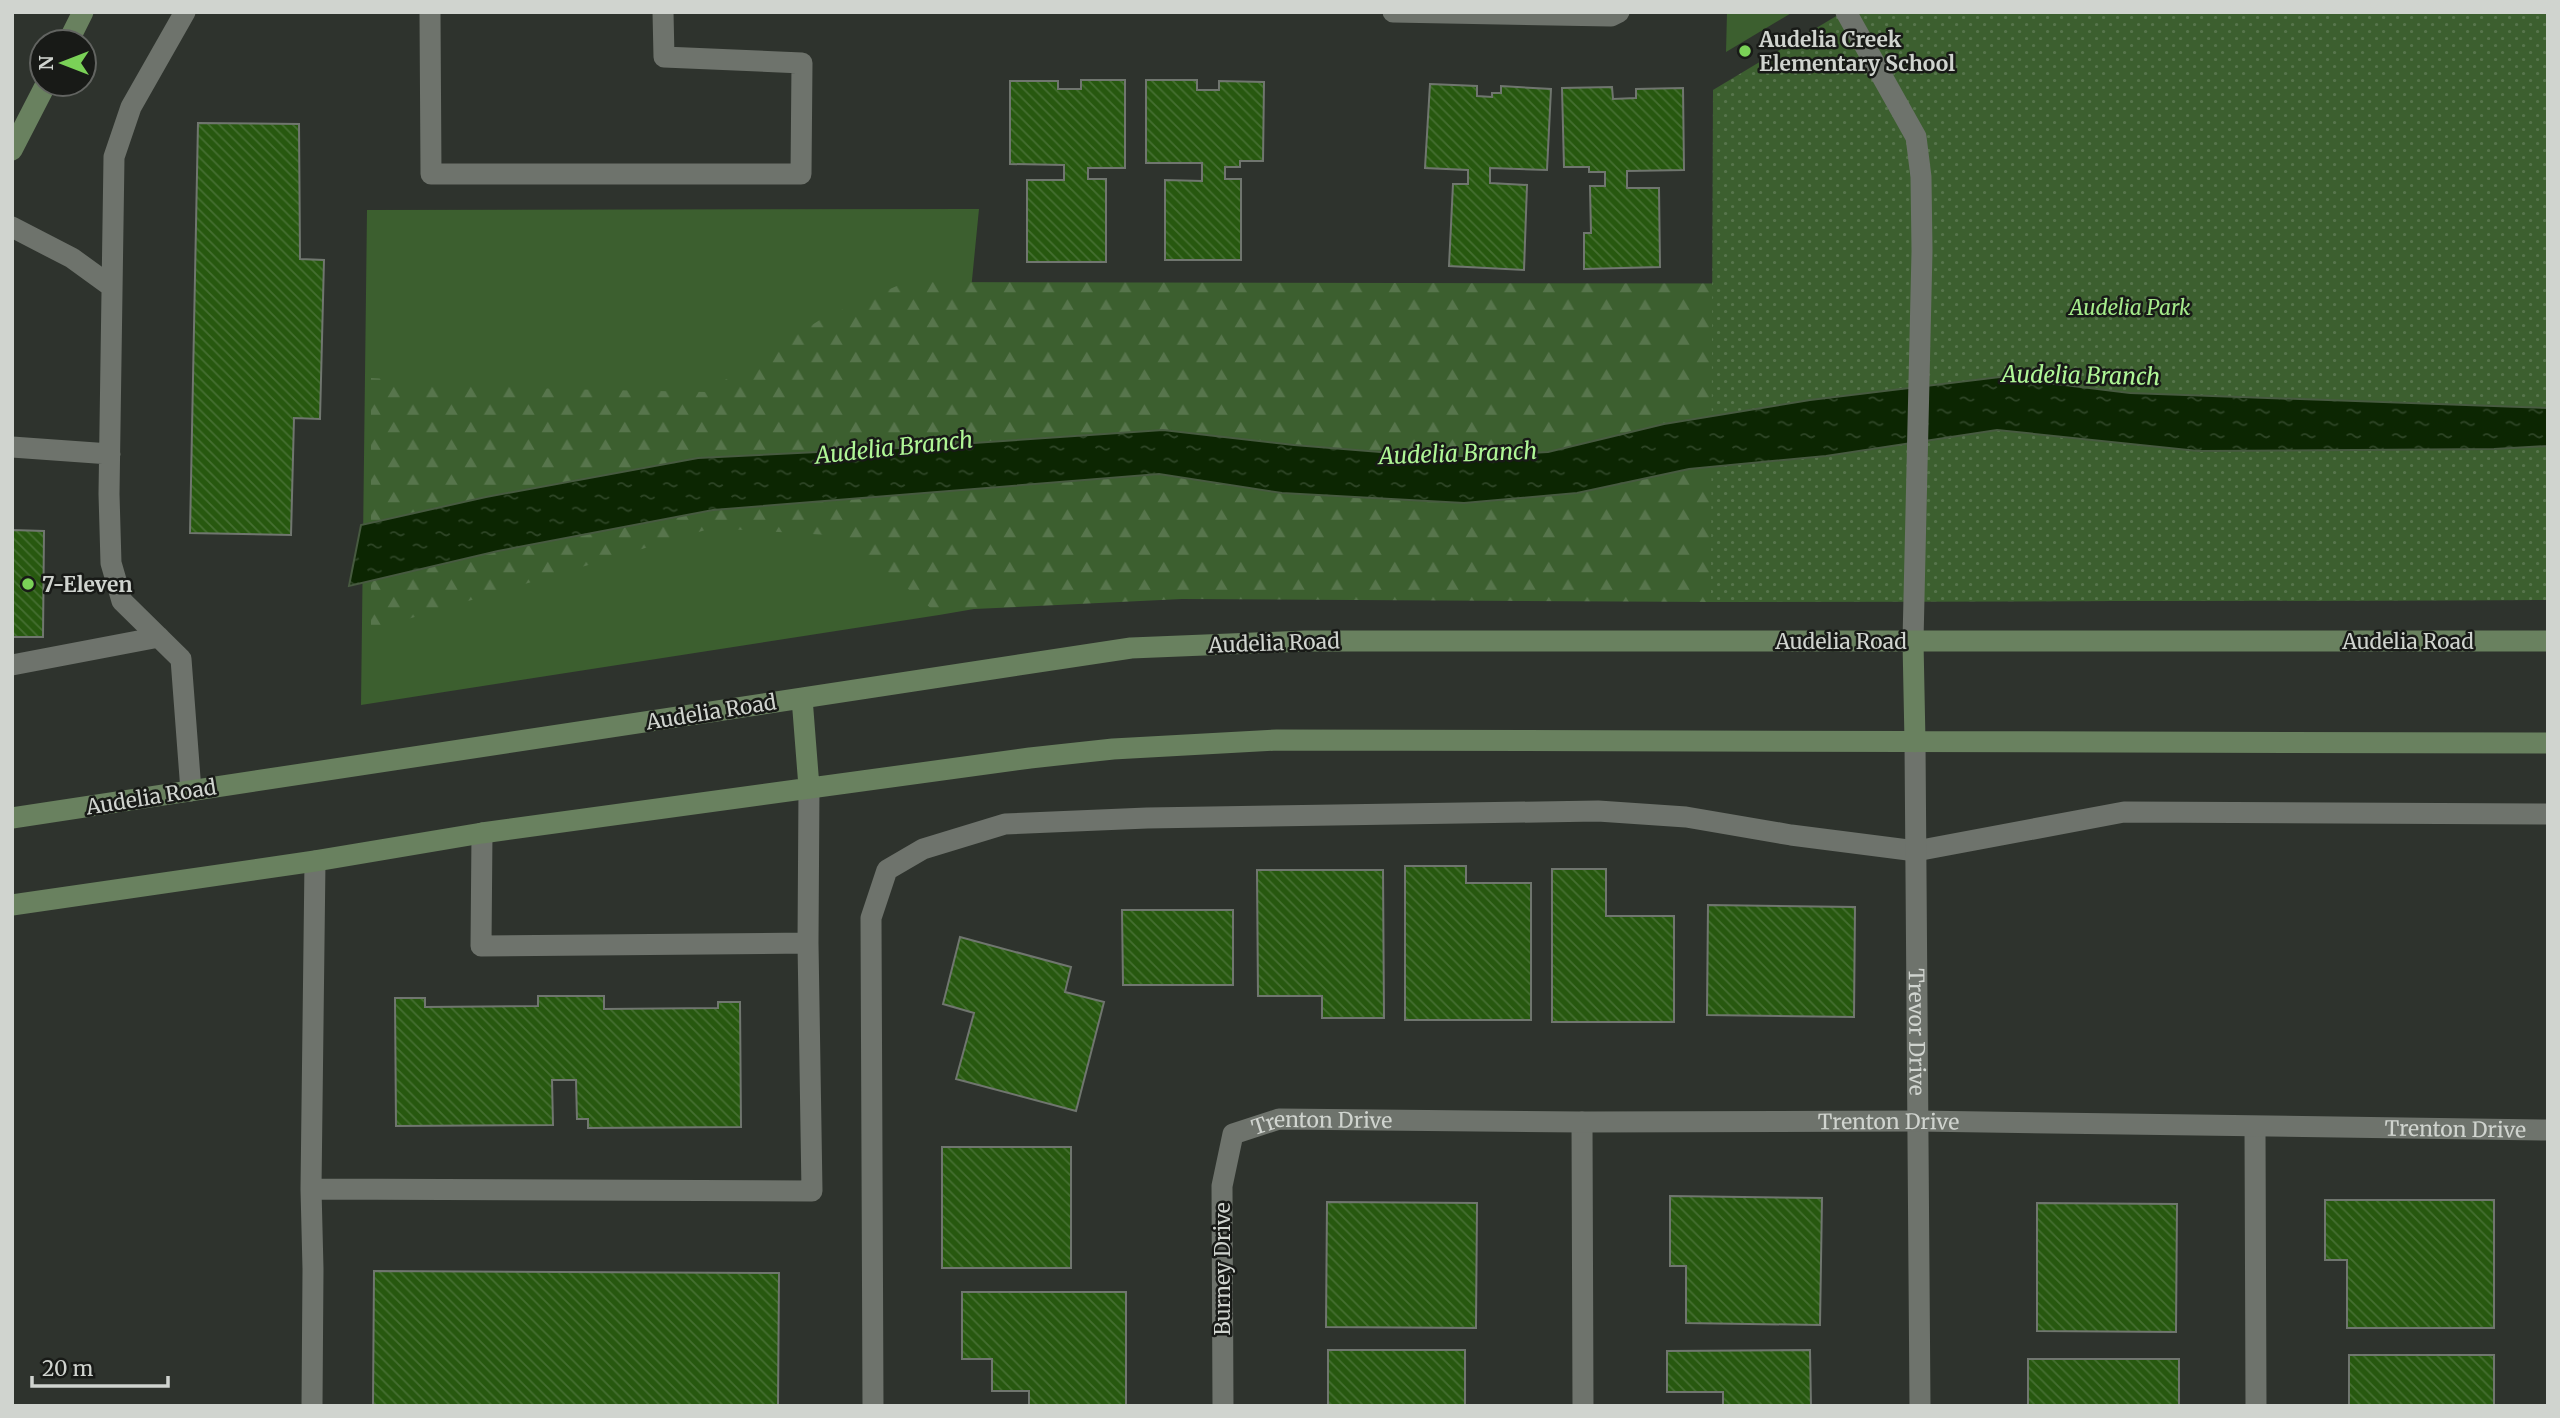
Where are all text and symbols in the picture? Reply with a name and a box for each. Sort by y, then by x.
place label: Audelia Creek Elementary School [1758,26,1955,77]
north arrow [28,28,98,98]
marker: Audelia Creek Elementary School [1737,43,1753,59]
text: N [34,55,58,71]
park label: Audelia Park [2067,294,2191,321]
water label: Audelia Branch [1999,359,2161,391]
water label: Audelia Branch [812,424,974,470]
water label: Audelia Branch [1376,436,1538,470]
place label: 7-Eleven [42,571,132,598]
marker: 7-Eleven [20,576,36,592]
street label: Audelia Road [1207,627,1341,659]
street label: Audelia Road [1774,628,1907,655]
street label: Audelia Road [2341,628,2474,655]
street label: Audelia Road [643,688,778,736]
street label: Audelia Road [83,773,218,821]
street label: Trevor Drive [1903,968,1931,1096]
street label: Trenton Drive [1248,1105,1392,1141]
street label: Trenton Drive [1818,1107,1959,1135]
street label: Trenton Drive [2384,1114,2526,1143]
street label: Burney Drive [1209,1202,1236,1336]
scale bar [32,1344,168,1388]
text: 20 m [42,1355,94,1382]

